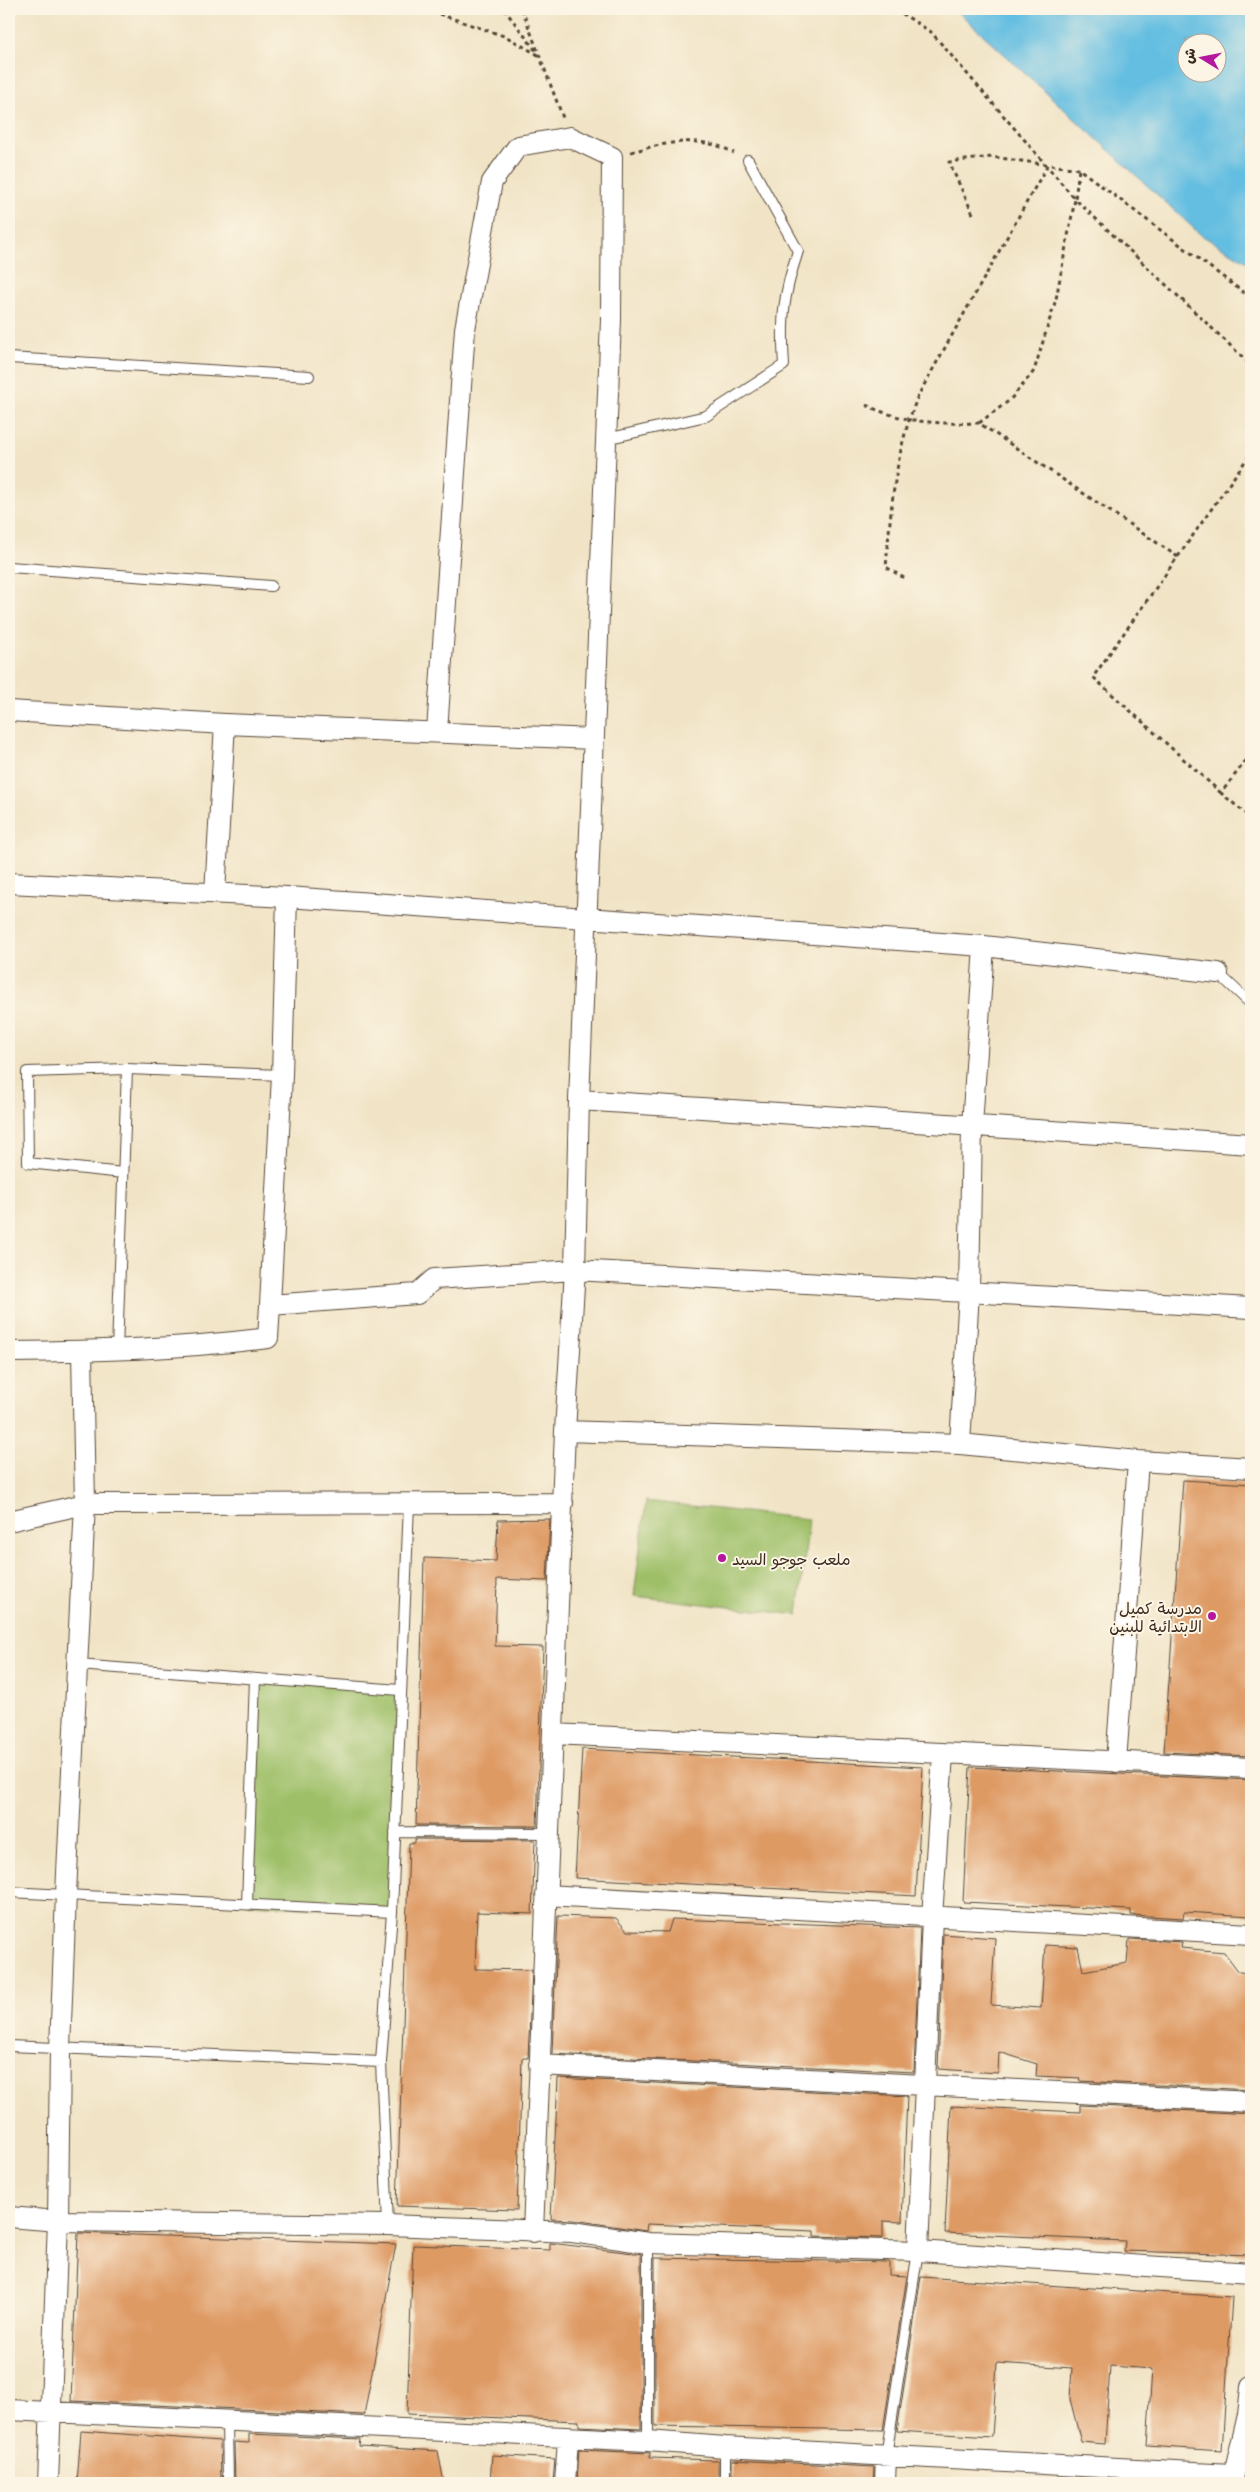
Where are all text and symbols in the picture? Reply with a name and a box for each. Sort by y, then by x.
north arrow [1178,32,1228,82]
text: ش [1178,46,1199,65]
place label: ملعب جوجو السيد [732,1548,850,1570]
marker: ملعب جوجو السيد [716,1552,728,1564]
place label: مدرسة كميل الابتدائية للبنين [1109,1597,1202,1636]
marker: مدرسة كميل الابتدائية للبنين [1206,1610,1218,1622]

